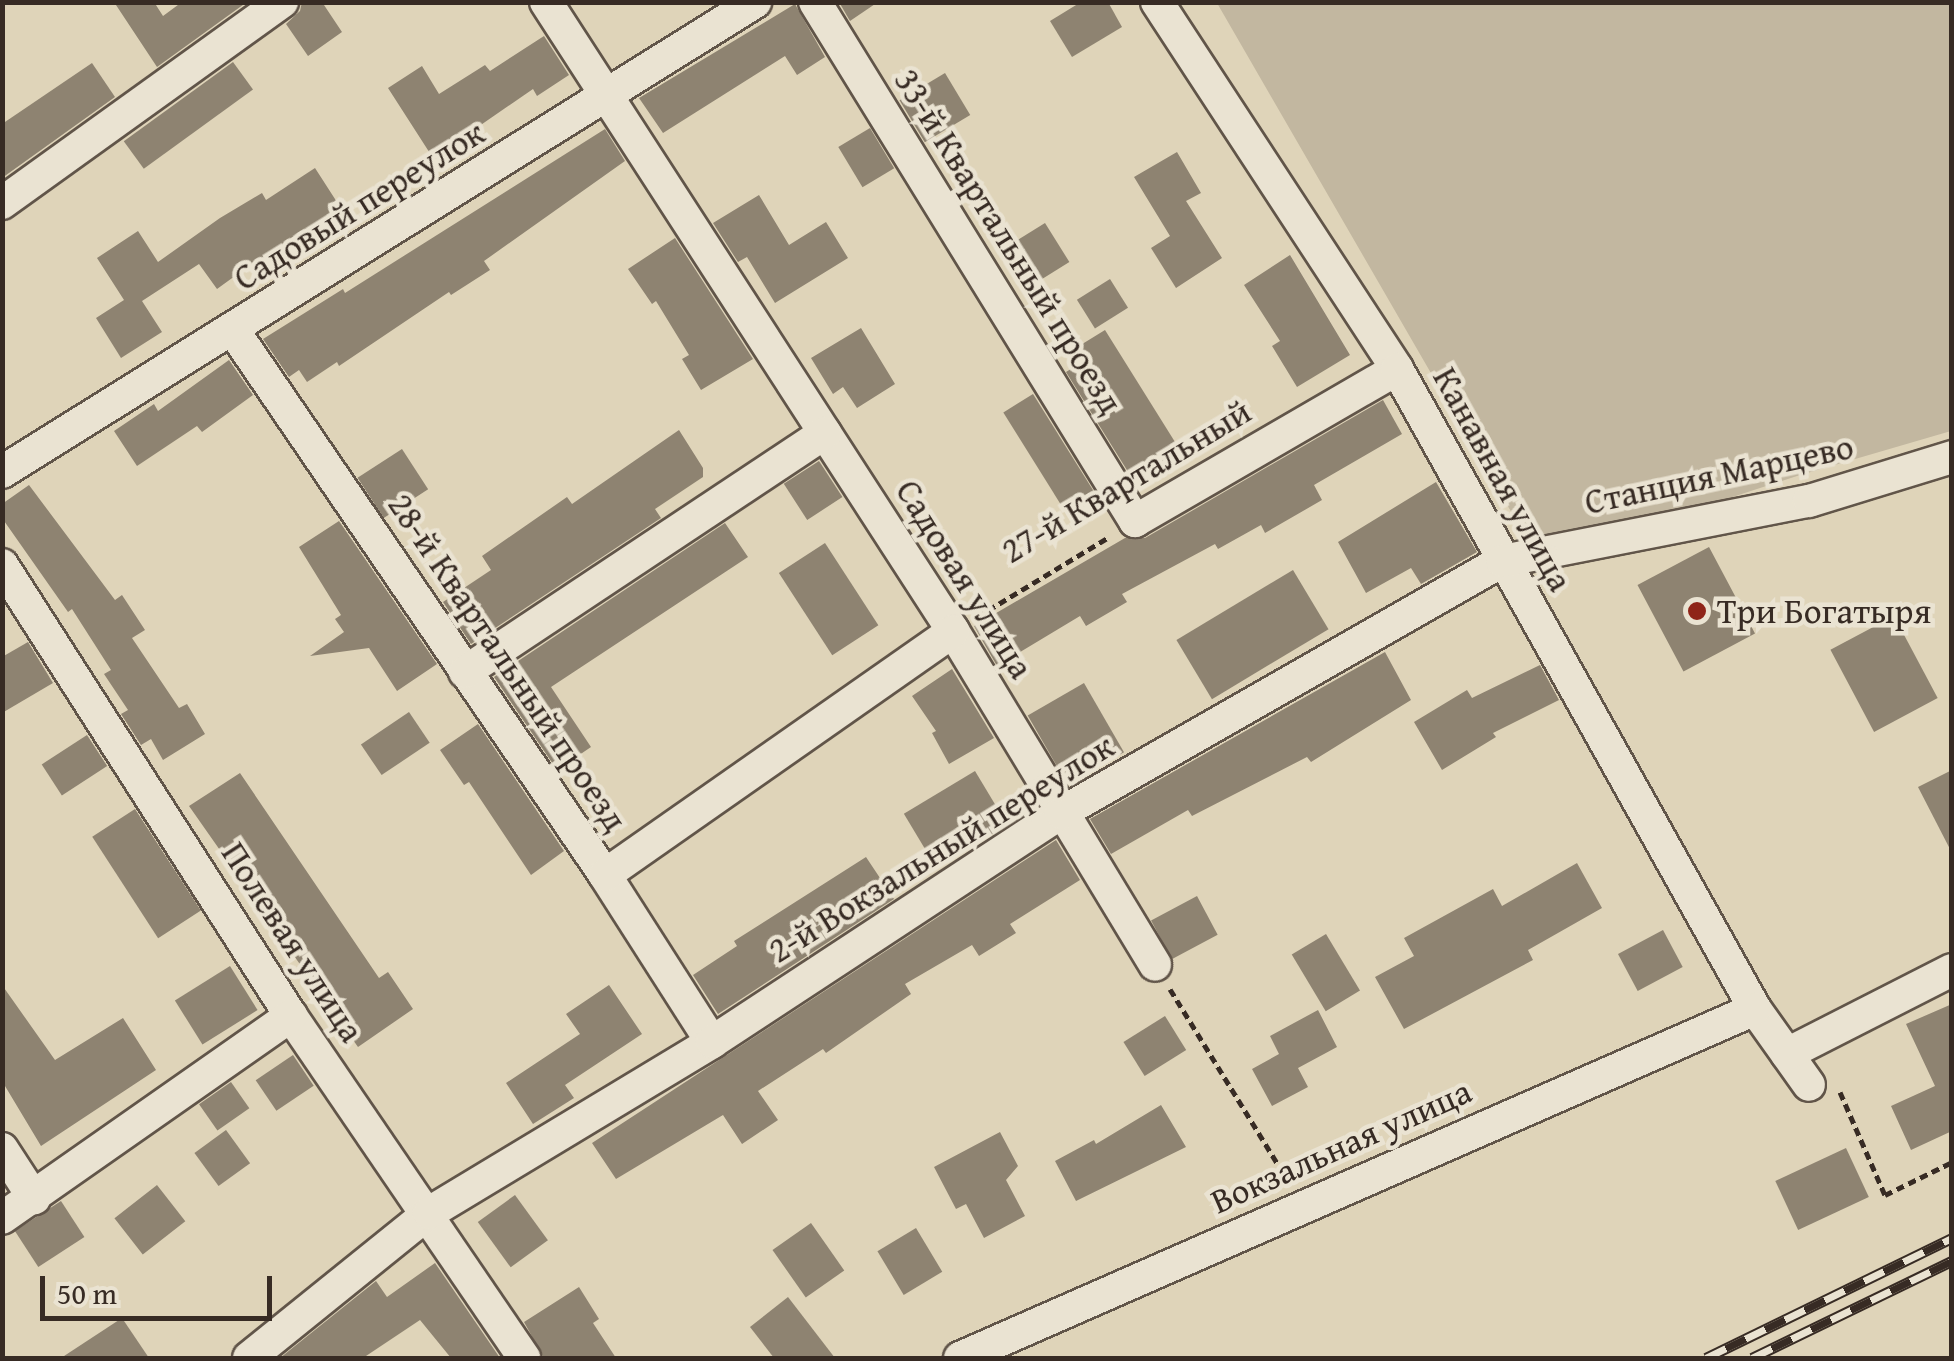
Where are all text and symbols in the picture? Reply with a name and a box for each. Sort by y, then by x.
street label: 33-й Квартальный проезд [886,61,1132,421]
street label: Садовый переулок [226,111,492,299]
street label: Канавная улица [1424,360,1582,598]
street label: 27-й Квартальный [994,390,1258,572]
street label: Станция Марцево [1581,425,1857,523]
street label: Садовая улица [887,472,1043,686]
street label: 28-й Квартальный проезд [379,485,637,839]
place label: Три Богатыря [1717,590,1931,632]
marker: Три Богатыря [1686,600,1708,622]
street label: 2-й Вокзальный переулок [761,724,1121,972]
street label: Полевая улица [213,834,373,1050]
street label: Вокзальная улица [1204,1070,1478,1222]
scale bar [45,1256,278,1318]
text: 50 m [57,1271,117,1315]

